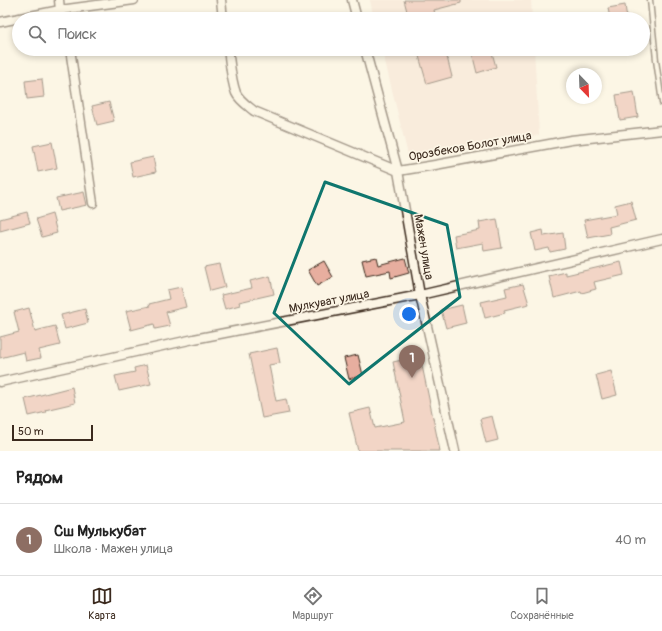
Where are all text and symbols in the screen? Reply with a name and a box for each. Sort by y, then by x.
search box [12,12,650,56]
icon: search [26,23,48,45]
text: Поиск [58,25,97,44]
north arrow [566,68,602,104]
street label: Орозбеков Болот улица [408,128,533,165]
street label: Мажен улица [410,213,437,281]
street label: Мулкуват улица [288,286,371,317]
your location [399,304,419,324]
pin: 1 [399,345,425,378]
scale bar [12,423,93,442]
text: 50 m [18,425,44,438]
text: Рядом [16,467,63,488]
text: Сш Мулькубат [54,522,146,541]
text: 1 [26,532,32,548]
text: 40 m [615,532,646,548]
text: Школа · Мажен улица [54,541,173,557]
tab: Карта [88,585,116,622]
tab: Маршрут [292,585,334,622]
tab: Сохранённые [510,585,574,622]

